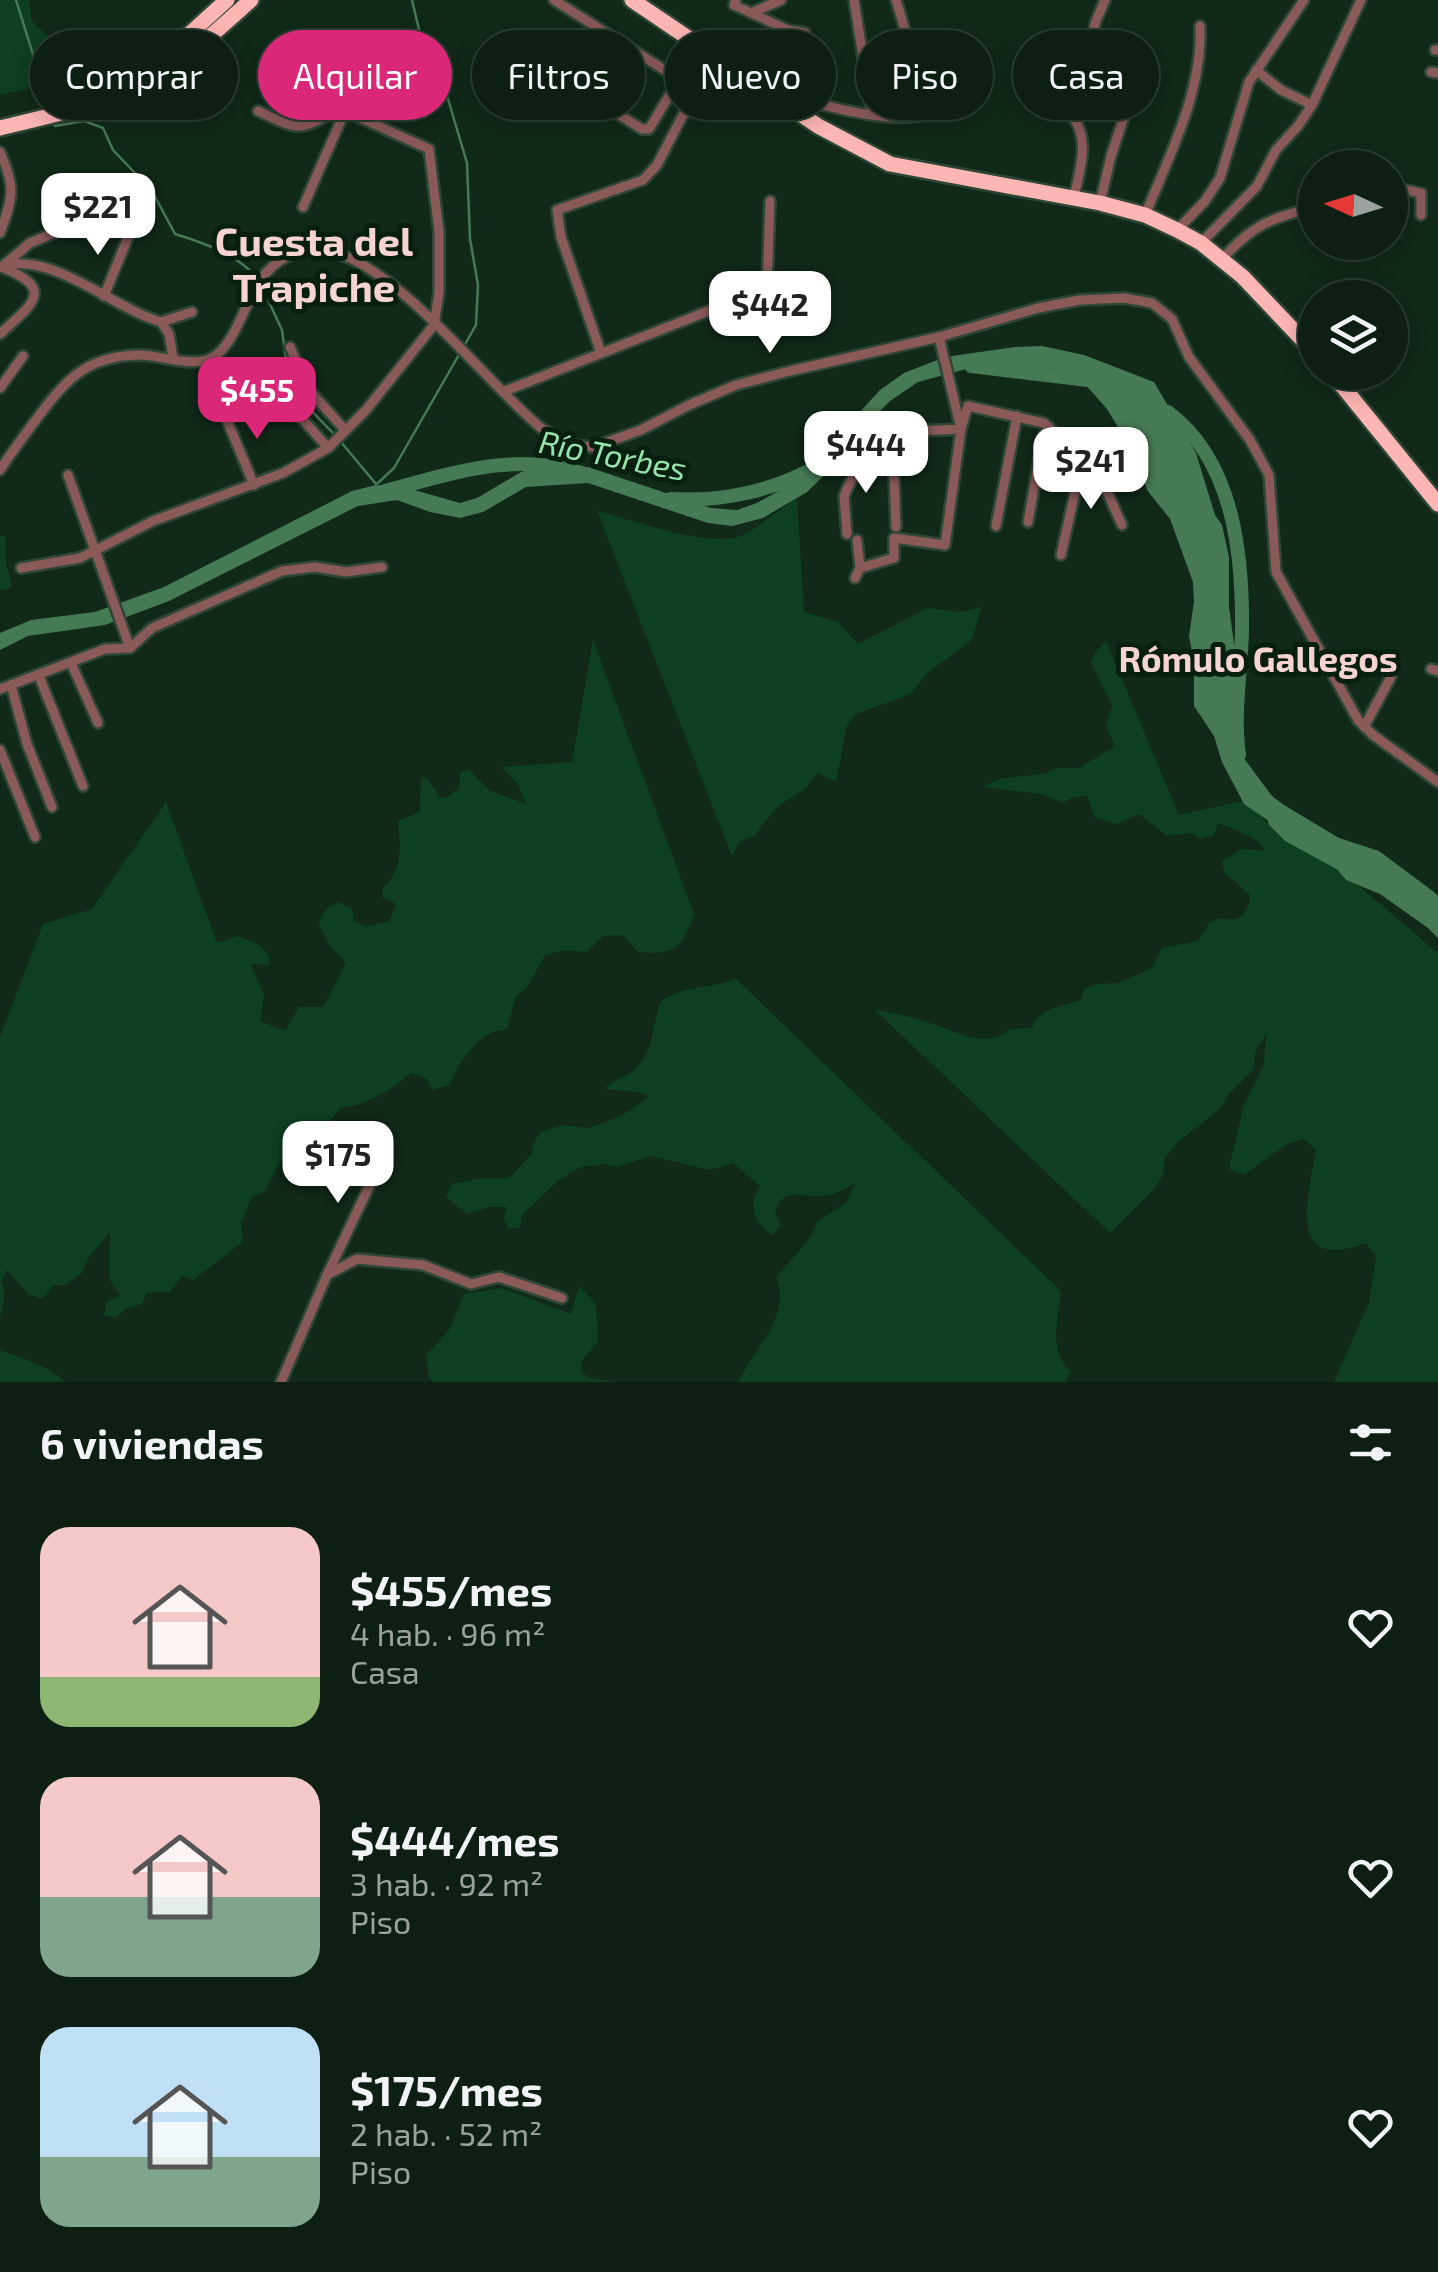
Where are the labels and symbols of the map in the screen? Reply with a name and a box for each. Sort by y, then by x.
north arrow [1298,150,1408,260]
pin: $221 [39,173,157,258]
district label: Cuesta del Trapiche [215,216,413,310]
pin: $442 [711,271,829,356]
pin: $455 [198,357,316,442]
pin: $444 [807,411,925,496]
water label: Río Torbes [536,421,690,487]
pin: $241 [1032,427,1150,512]
district label: Rómulo Gallegos [1118,637,1398,679]
pin: $175 [279,1121,397,1206]

